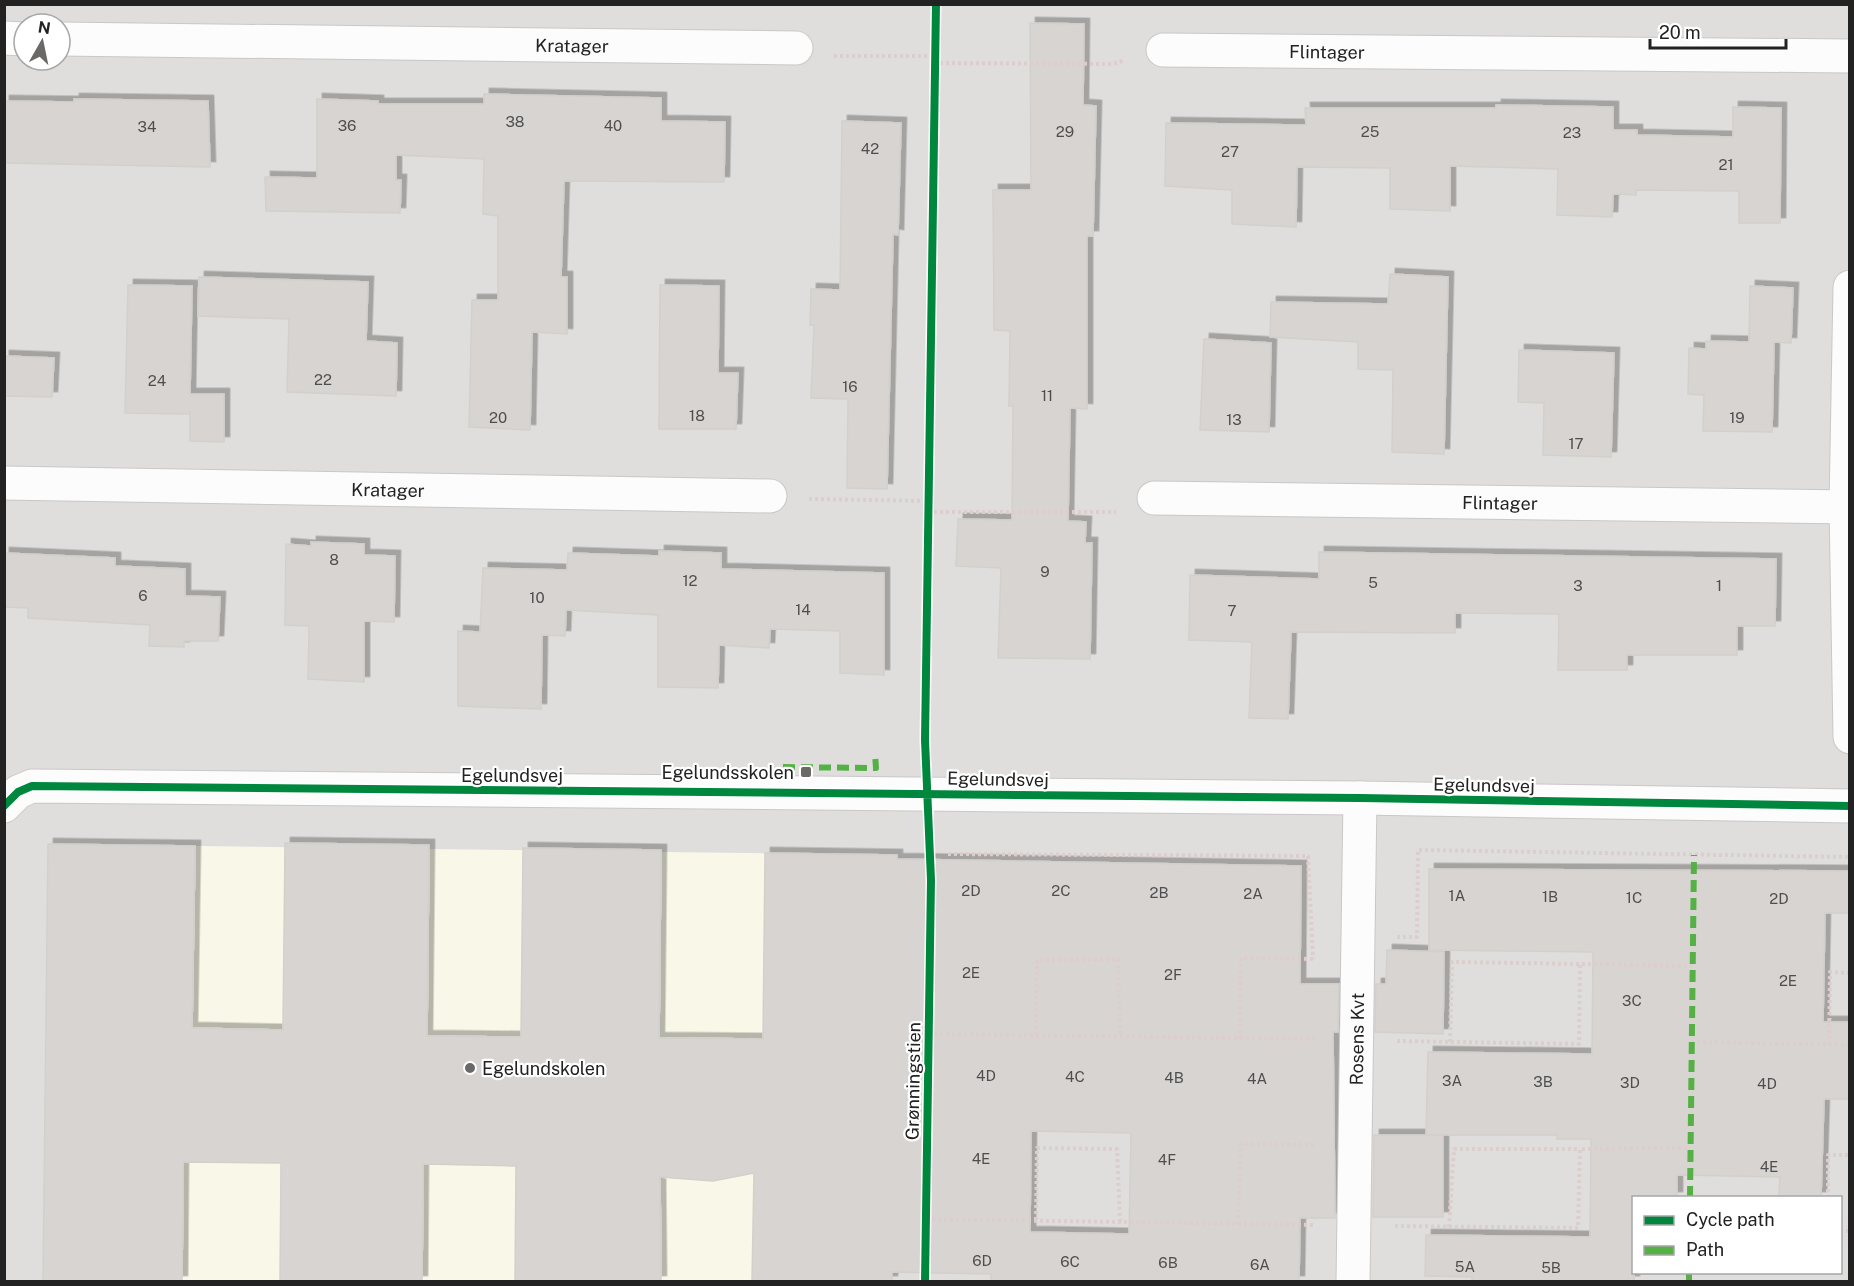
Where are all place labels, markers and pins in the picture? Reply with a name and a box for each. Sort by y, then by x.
place label: Egelundsskolen [661,762,794,783]
marker: Egelundsskolen [799,765,813,779]
place label: Egelundskolen [482,1058,605,1079]
marker: Egelundskolen [463,1061,477,1075]

